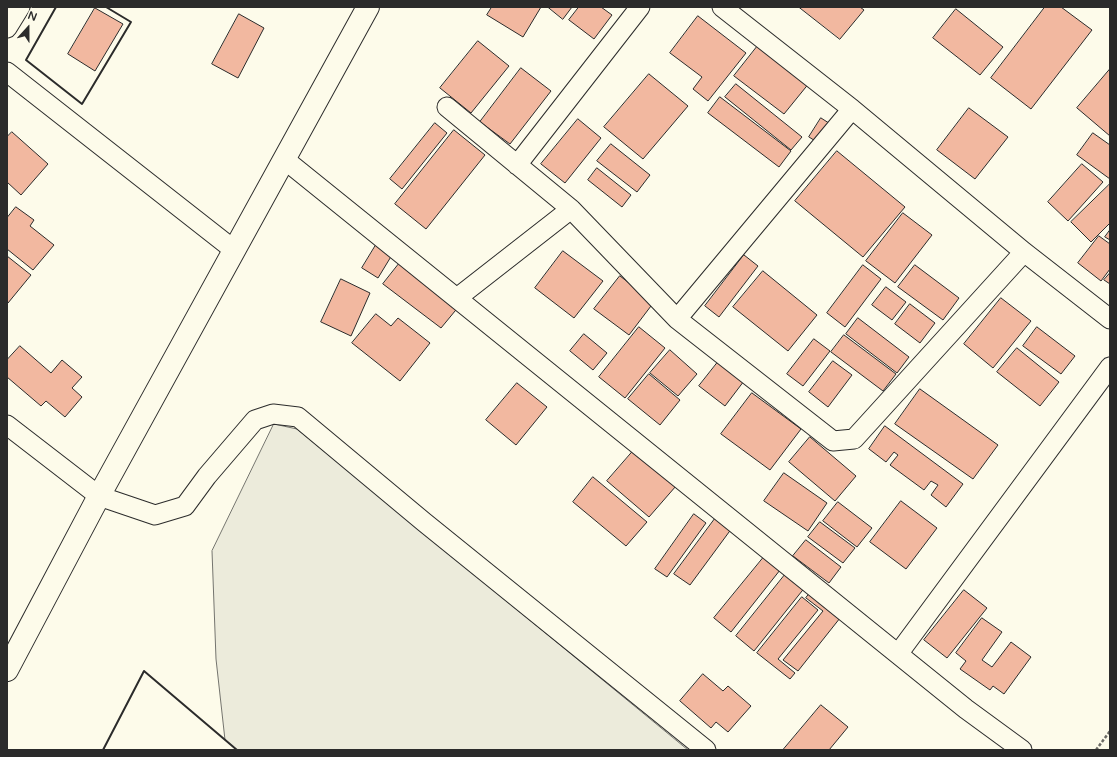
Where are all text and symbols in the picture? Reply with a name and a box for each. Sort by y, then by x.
north arrow [8,8,48,48]
text: N [26,9,39,24]

